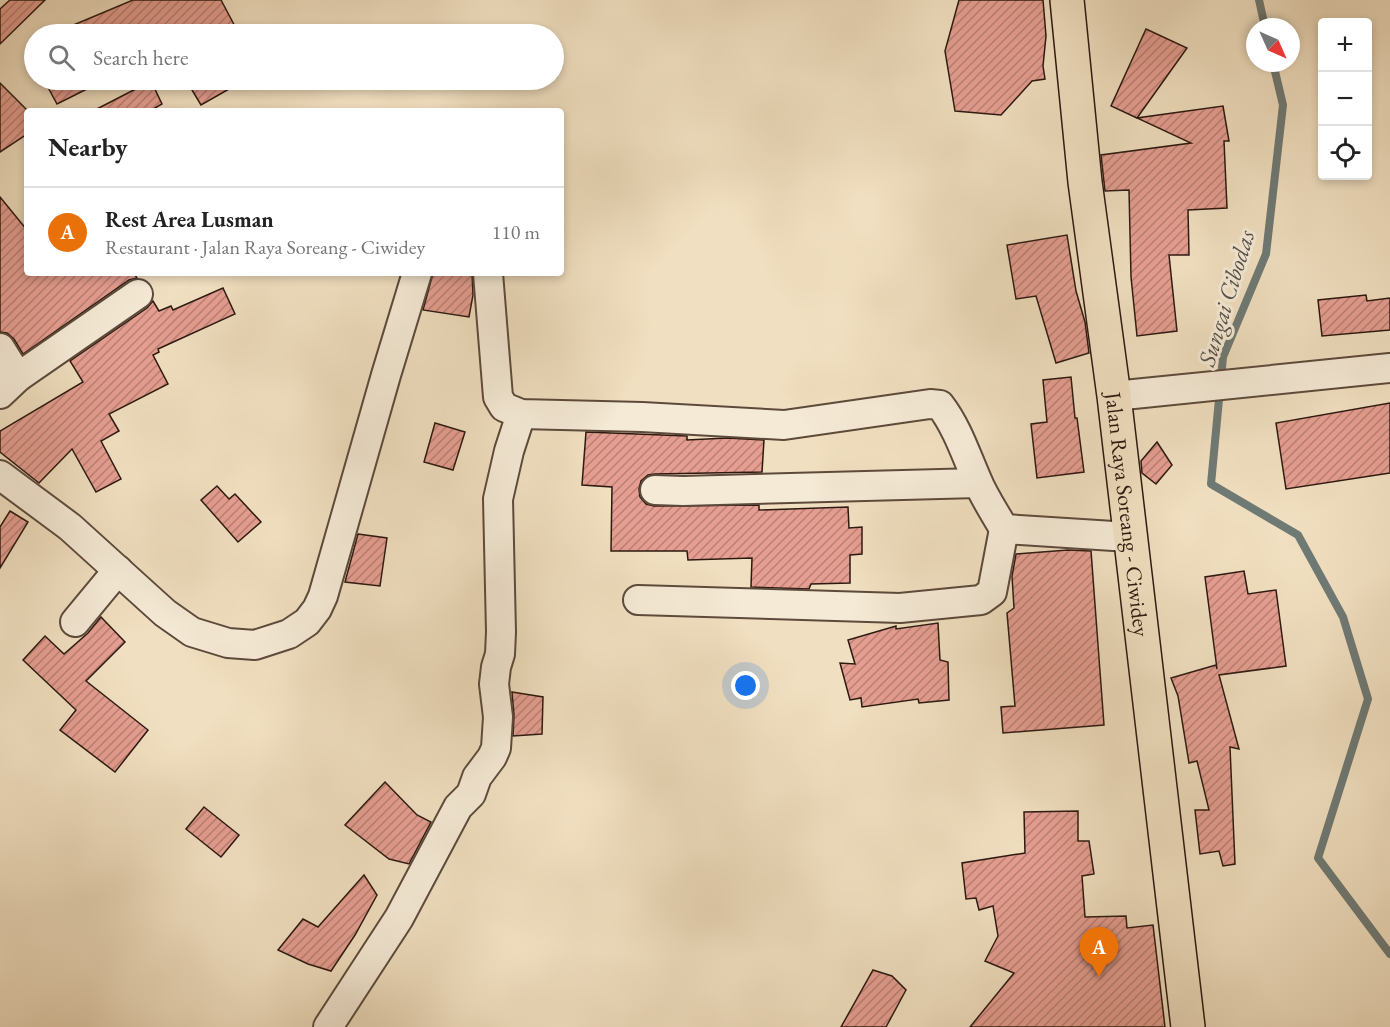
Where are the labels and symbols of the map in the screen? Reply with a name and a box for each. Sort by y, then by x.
north arrow [1246,18,1300,72]
water label: Sungai Cibodas [1190,226,1261,371]
street label: Jalan Raya Soreang - Ciwidey [1099,388,1157,638]
your location [731,671,760,700]
pin: A [1080,928,1118,977]

